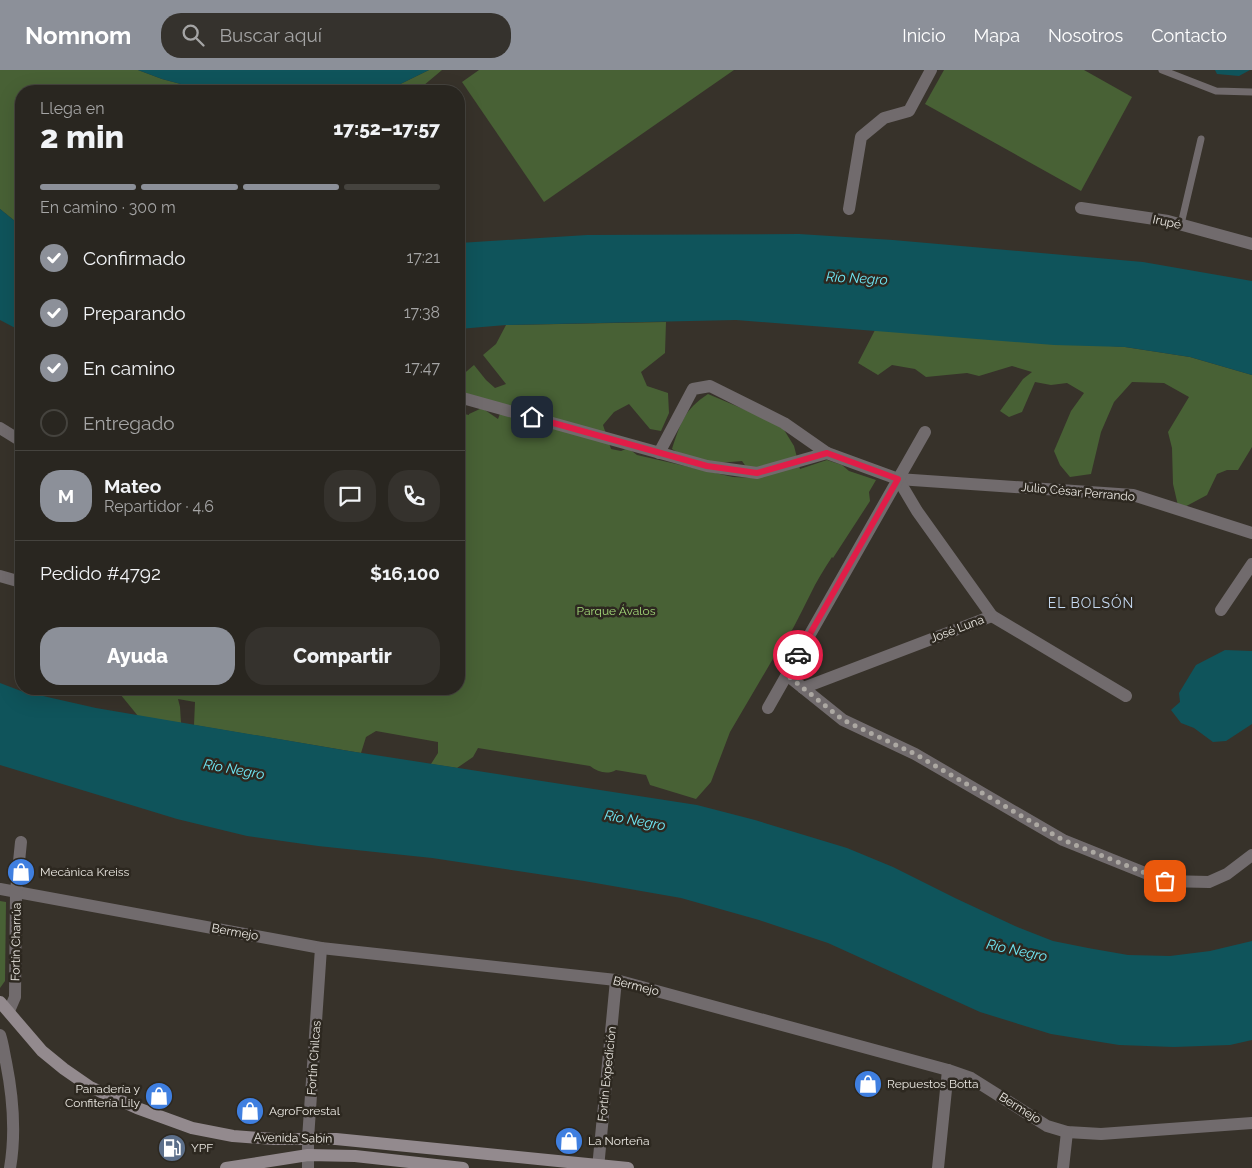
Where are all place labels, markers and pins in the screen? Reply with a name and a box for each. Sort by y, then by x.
pin [511,396,553,438]
shop icon: Mecánica Kreiss [6,857,36,887]
pin [1144,860,1186,902]
place label: Mecánica Kreiss [40,865,130,879]
shop icon: Repuestos Botta [853,1069,883,1099]
place label: Repuestos Botta [887,1077,979,1091]
shop icon: Panadería y Confitería Lily [144,1081,174,1111]
place label: Panadería y Confitería Lily [65,1082,140,1110]
shop icon: AgroForestal [235,1096,265,1126]
place label: AgroForestal [269,1104,341,1118]
shop icon: La Norteña [554,1126,584,1156]
fuel station icon: YPF [157,1133,187,1163]
place label: La Norteña [588,1134,650,1148]
place label: YPF [191,1141,213,1155]

